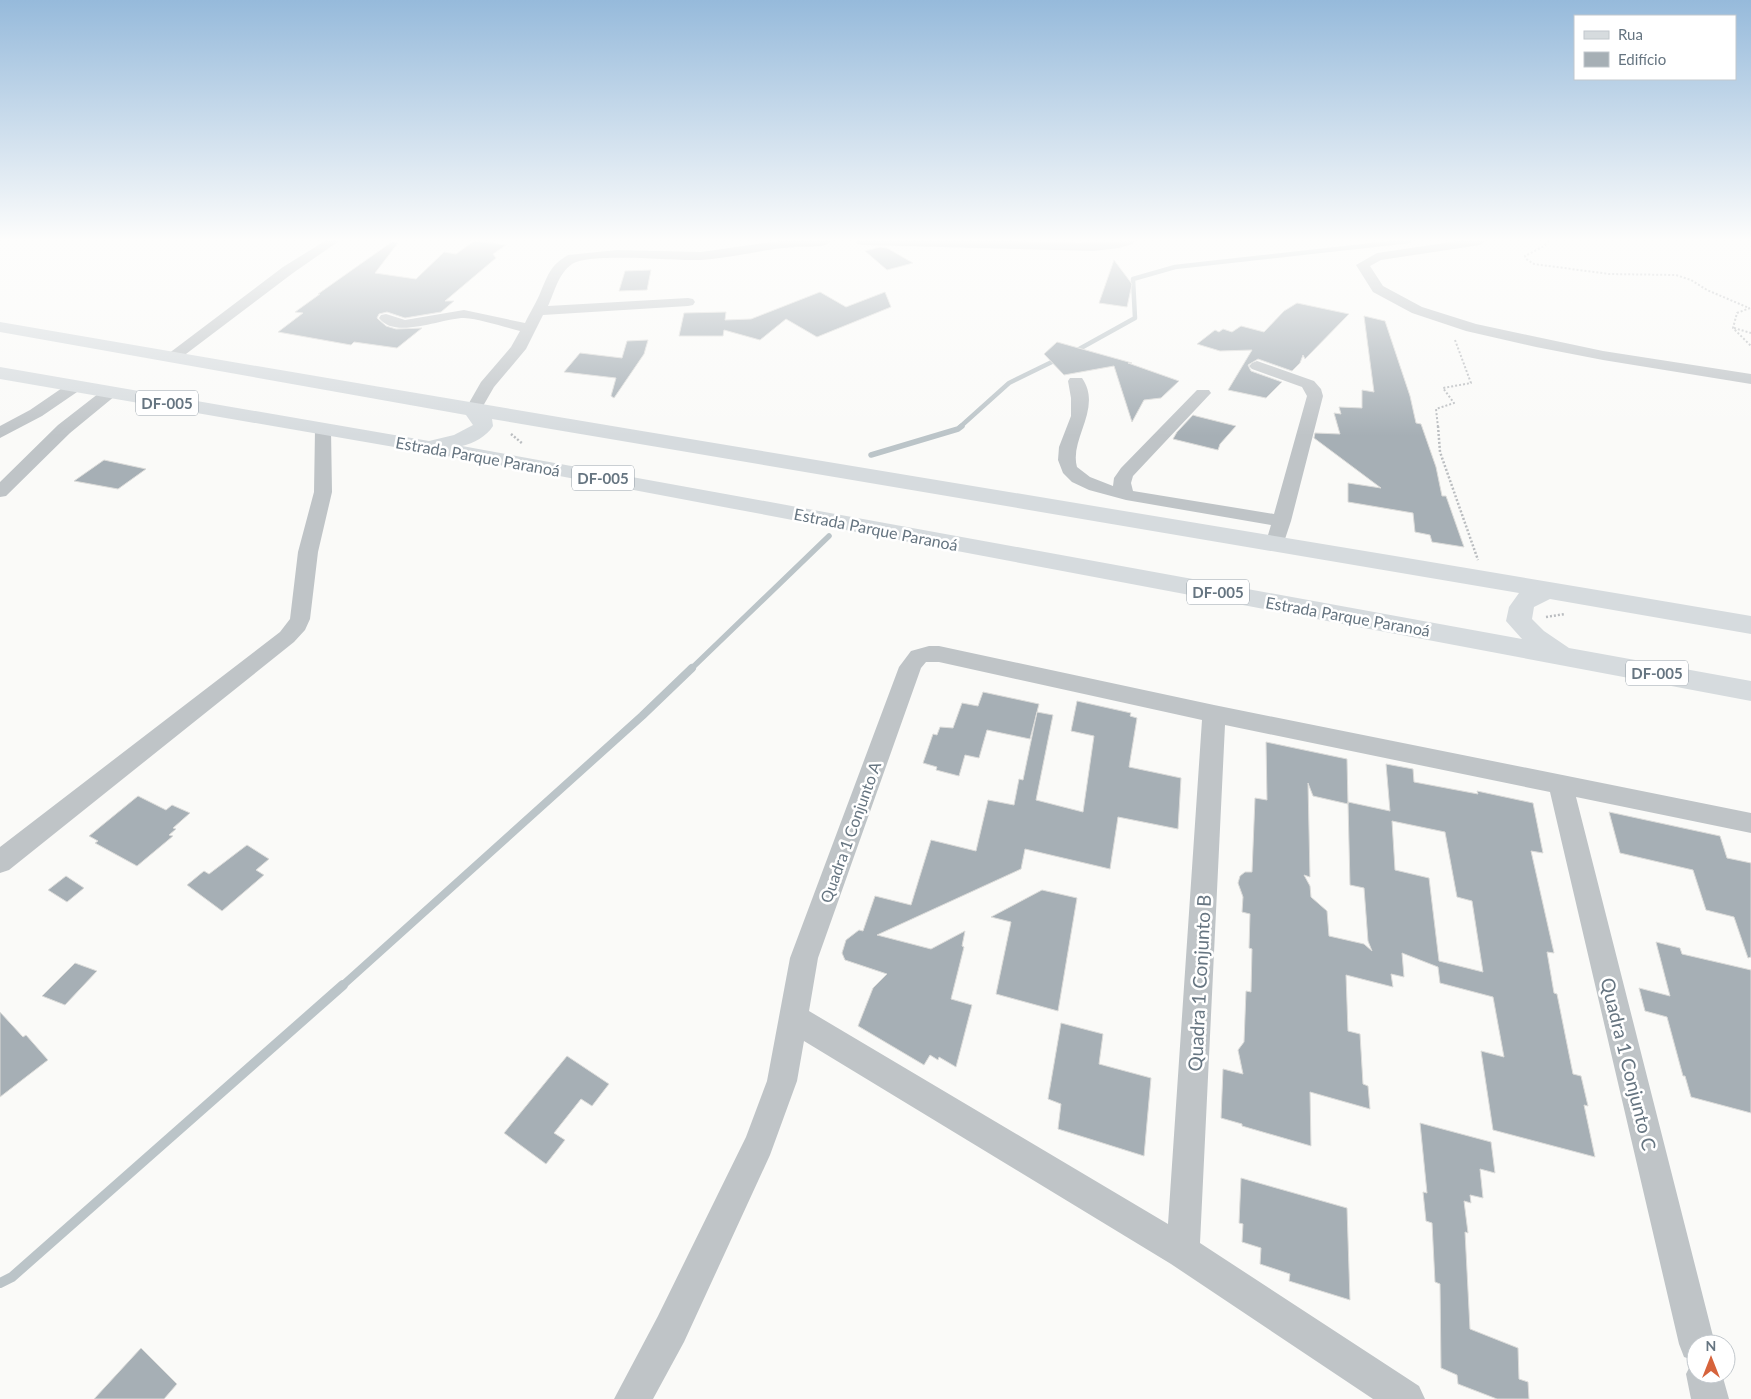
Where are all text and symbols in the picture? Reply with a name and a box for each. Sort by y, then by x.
legend [1574,15,1736,80]
text: Rua [1618,25,1643,43]
text: Edifício [1618,50,1666,68]
road number: DF-005 [136,390,198,416]
street label: Estrada Parque Paranoá [394,432,562,480]
road number: DF-005 [572,466,634,490]
street label: Estrada Parque Paranoá [792,504,960,554]
road number: DF-005 [1187,580,1249,604]
street label: Estrada Parque Paranoá [1264,592,1432,640]
road number: DF-005 [1626,660,1688,686]
street label: Quadra 1 Conjunto A [816,759,884,905]
street label: Quadra 1 Conjunto B [1183,894,1215,1072]
street label: Quadra 1 Conjunto C [1596,975,1662,1153]
north arrow [1686,1334,1736,1384]
text: N [1706,1337,1716,1354]

